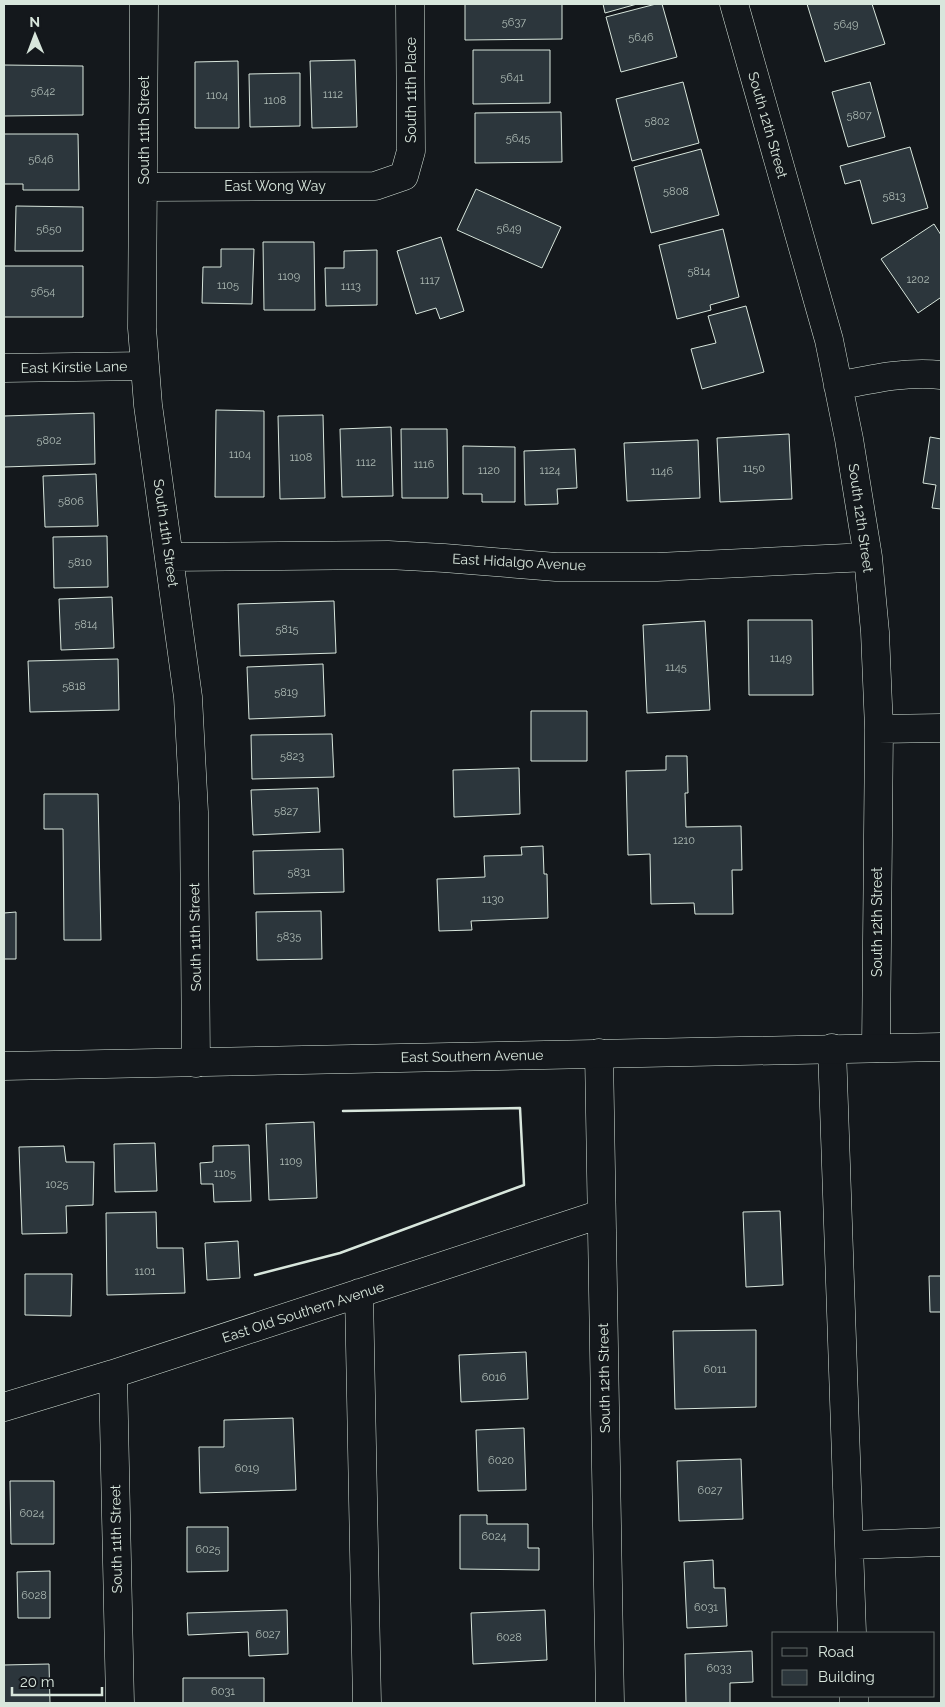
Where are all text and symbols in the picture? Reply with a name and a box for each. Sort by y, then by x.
north arrow [10,10,60,60]
text: N [29,14,40,30]
house number: 5637 [502,16,526,29]
house number: 5649 [833,18,859,31]
house number: 5646 [628,31,654,44]
street label: South 11th Place [403,37,419,143]
street label: South 12th Street [745,70,791,180]
house number: 5641 [500,71,524,84]
street label: South 11th Street [136,75,152,184]
house number: 5642 [31,85,55,98]
house number: 1112 [323,88,343,101]
house number: 1104 [206,89,228,102]
house number: 1108 [264,94,286,107]
house number: 5807 [846,109,872,122]
house number: 5802 [645,115,670,128]
house number: 5645 [506,132,530,145]
house number: 5646 [28,153,54,166]
street label: East Wong Way [224,178,326,194]
house number: 5808 [663,185,689,198]
house number: 5813 [882,190,906,203]
house number: 5649 [496,222,522,235]
house number: 5650 [36,223,62,236]
house number: 5814 [687,265,711,278]
house number: 1109 [278,270,300,283]
house number: 1202 [907,273,930,286]
house number: 1117 [420,274,440,287]
house number: 1105 [217,279,239,292]
house number: 1113 [341,280,361,293]
house number: 5654 [31,285,55,298]
street label: East Kirstie Lane [21,358,127,376]
house number: 5802 [37,434,62,447]
house number: 1104 [229,448,251,461]
house number: 1108 [290,451,312,464]
house number: 1112 [356,456,376,469]
house number: 1116 [414,458,435,471]
house number: 1150 [743,462,765,475]
street label: South 12th Street [845,462,877,574]
house number: 1120 [478,464,500,477]
house number: 1124 [539,464,561,477]
house number: 1146 [651,465,673,478]
street label: South 11th Street [151,478,182,588]
house number: 5806 [58,495,84,508]
street label: East Hidalgo Avenue [452,551,586,573]
house number: 5810 [68,556,92,569]
house number: 5814 [74,618,98,631]
house number: 5815 [275,623,299,636]
house number: 1149 [770,652,792,665]
house number: 1145 [665,661,687,674]
house number: 5818 [62,680,86,693]
house number: 5819 [274,686,298,699]
house number: 5823 [280,750,304,763]
house number: 5827 [274,805,298,818]
house number: 1210 [673,834,695,847]
house number: 5831 [287,866,311,879]
street label: South 12th Street [869,867,885,977]
street label: South 11th Street [186,882,204,992]
house number: 1130 [482,893,504,906]
house number: 5835 [277,930,301,943]
street label: East Southern Avenue [401,1047,543,1065]
house number: 1109 [280,1155,302,1168]
house number: 1105 [214,1167,236,1180]
house number: 1025 [45,1178,69,1191]
house number: 1101 [135,1265,156,1278]
street label: East Old Southern Avenue [220,1278,386,1346]
street label: South 12th Street [595,1323,613,1433]
house number: 6011 [704,1363,727,1376]
house number: 6016 [482,1371,507,1384]
house number: 6020 [488,1454,514,1467]
house number: 6019 [235,1462,259,1475]
street label: South 11th Street [107,1484,125,1594]
house number: 6027 [698,1484,723,1497]
house number: 6024 [19,1507,45,1520]
house number: 6024 [481,1530,507,1543]
house number: 6025 [195,1543,221,1556]
house number: 6028 [21,1589,47,1602]
house number: 6031 [694,1601,718,1614]
house number: 6027 [256,1628,281,1641]
house number: 6028 [496,1631,522,1644]
legend [772,1632,935,1697]
text: Road [818,1643,854,1661]
house number: 6033 [706,1662,732,1675]
scale bar [12,1664,102,1696]
text: Building [818,1668,875,1686]
text: 20 m [20,1673,55,1691]
house number: 6031 [211,1685,235,1698]

